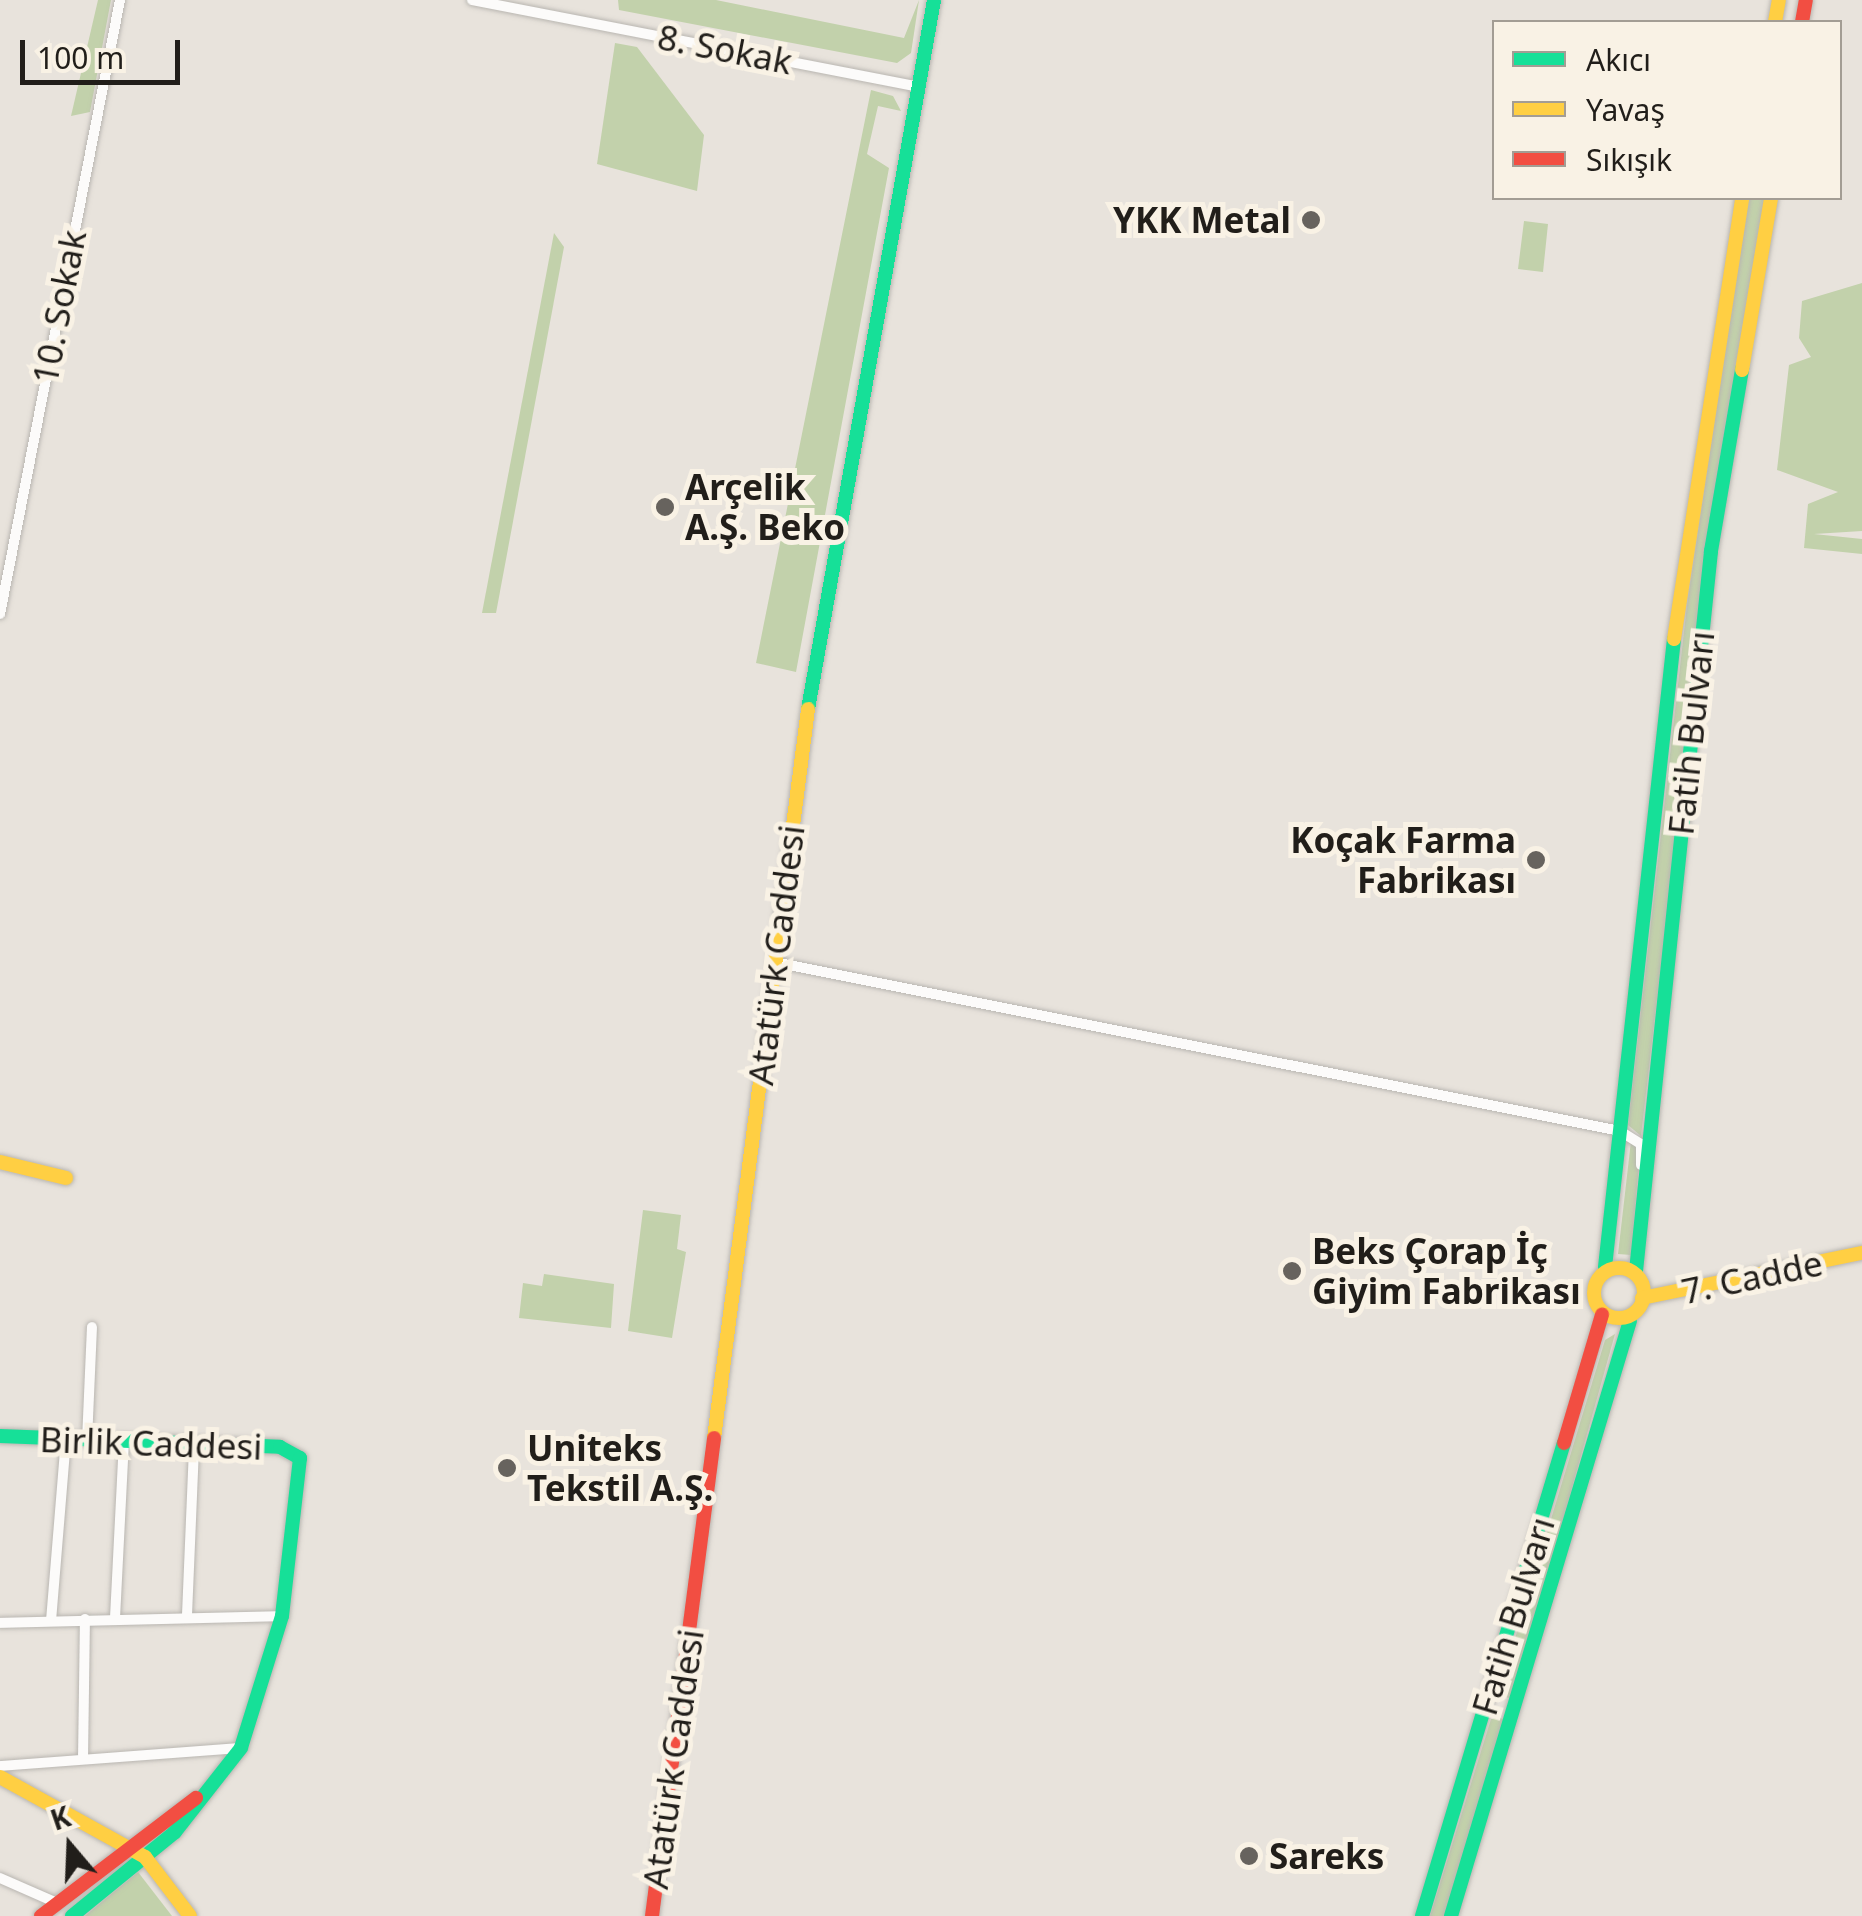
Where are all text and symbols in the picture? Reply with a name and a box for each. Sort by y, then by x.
street label: 8. Sokak [654,15,796,83]
scale bar [25,20,185,82]
legend [1492,20,1842,200]
text: 100 m [37,37,124,78]
text: Akıcı [1586,39,1651,80]
text: Yavaş [1586,89,1665,130]
text: Sıkışık [1586,139,1672,180]
place label: YKK Metal [1113,199,1291,241]
marker: YKK Metal [1300,209,1322,231]
street label: 10. Sokak [24,226,94,388]
place label: Arçelik A.Ş. Beko [685,466,845,548]
marker: Arçelik A.Ş. Beko [654,496,676,518]
street label: Fatih Bulvarı [1659,629,1723,837]
place label: Koçak Farma Fabrikası [1290,819,1516,901]
street label: Atatürk Caddesi [739,823,813,1087]
marker: Koçak Farma Fabrikası [1525,849,1547,871]
place label: Beks Çorap İç Giyim Fabrikası [1312,1230,1581,1312]
street label: 7. Cadde [1678,1242,1826,1312]
marker: Beks Çorap İç Giyim Fabrikası [1281,1260,1303,1282]
street label: Birlik Caddesi [39,1418,263,1468]
place label: Uniteks Tekstil A.Ş. [527,1427,713,1509]
marker: Uniteks Tekstil A.Ş. [496,1457,518,1479]
street label: Fatih Bulvarı [1463,1512,1563,1720]
street label: Atatürk Caddesi [634,1627,712,1891]
north arrow [20,1796,120,1896]
text: K [45,1797,75,1839]
place label: Sareks [1269,1835,1384,1877]
marker: Sareks [1238,1845,1260,1867]

